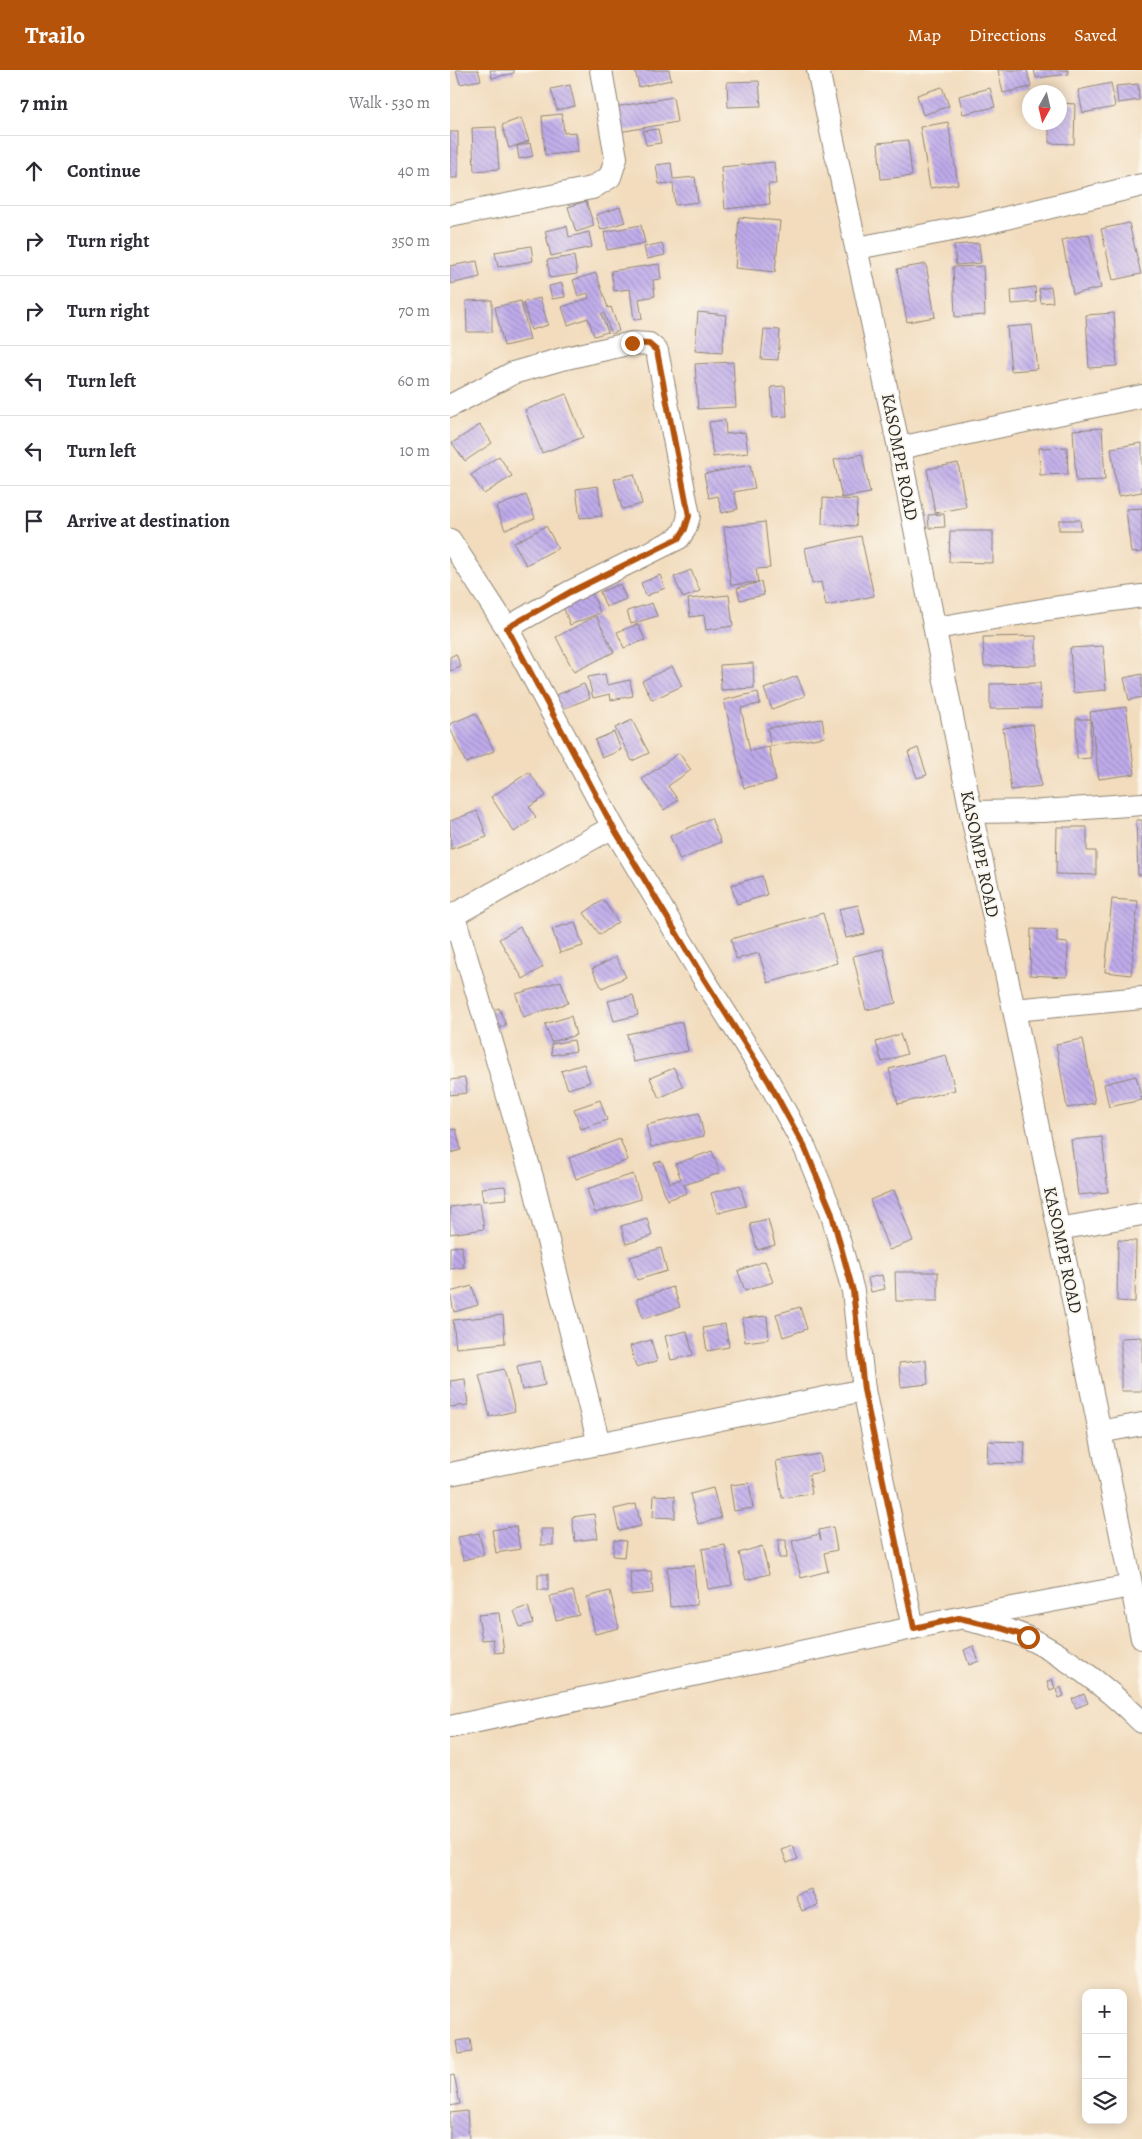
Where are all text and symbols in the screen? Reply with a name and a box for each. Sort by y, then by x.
text: Trailo [25,19,85,51]
text: Map [908,23,941,47]
text: Directions [969,23,1046,47]
text: Saved [1074,23,1117,47]
north arrow [1022,85,1067,130]
text: 7 min [20,89,68,117]
text: Walk · 530 m [349,92,430,114]
icon: ahead [20,157,48,185]
text: Continue [67,158,141,184]
text: 40 m [398,160,430,182]
icon: right [20,227,48,255]
text: Turn right [67,228,149,254]
text: 350 m [391,230,430,252]
icon: right [20,297,48,325]
text: Turn right [67,298,149,324]
text: 70 m [398,300,430,322]
route end [621,332,644,355]
icon: left [20,367,48,395]
text: Turn left [67,368,136,394]
text: 60 m [398,370,430,392]
street label: KASOMPE ROAD [876,391,924,523]
icon: left [20,437,48,465]
text: Turn left [67,438,136,464]
text: 10 m [400,440,430,462]
icon: arrive [20,507,48,535]
text: Arrive at destination [67,508,230,534]
street label: KASOMPE ROAD [955,788,1005,920]
street label: KASOMPE ROAD [1038,1184,1088,1316]
route start [1017,1626,1040,1649]
map controls [1082,1989,1127,2124]
button: + [1082,1989,1127,2034]
button: − [1082,2034,1127,2079]
button: layers [1082,2079,1127,2124]

